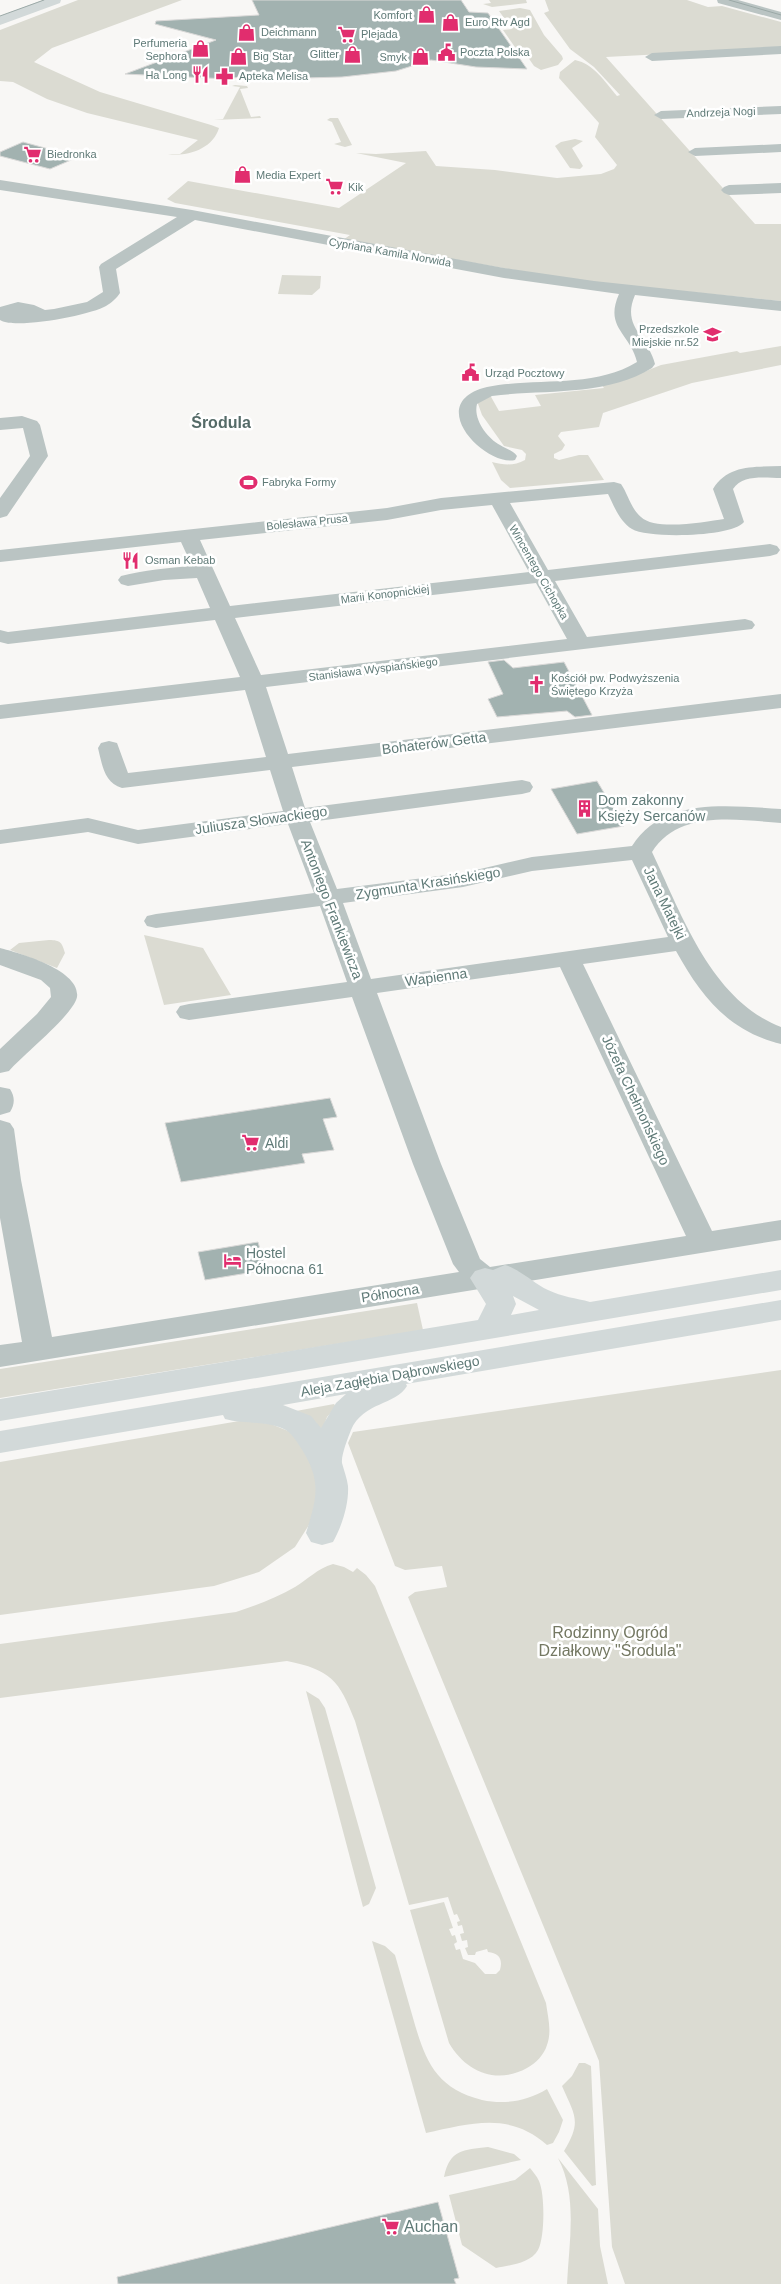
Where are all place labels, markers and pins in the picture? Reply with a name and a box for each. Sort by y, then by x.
shop icon: Komfort [416,5,436,25]
place label: Komfort [373,9,412,21]
shop icon: Euro Rtv Agd [441,12,461,32]
place label: Euro Rtv Agd [465,16,530,28]
shop icon: Deichmann [237,22,257,42]
supermarket icon: Plejada [337,24,357,44]
place label: Deichmann [261,26,317,38]
place label: Plejada [361,28,399,40]
place label: Perfumeria Sephora [133,37,188,62]
shop icon: Perfumeria Sephora [191,39,211,59]
public building icon: Poczta Polska [436,42,456,62]
shop icon: Glitter [343,44,363,64]
shop icon: Big Star [229,46,249,66]
place label: Poczta Polska [460,46,531,58]
shop icon: Smyk [411,47,431,67]
place label: Glitter [310,48,339,60]
place label: Big Star [253,50,292,62]
place label: Smyk [380,51,408,63]
restaurant icon: Ha Long [191,65,211,85]
pharmacy icon: Apteka Melisa [215,66,235,86]
place label: Ha Long [145,69,187,81]
place label: Apteka Melisa [239,70,309,82]
supermarket icon: Biedronka [23,144,43,164]
place label: Biedronka [47,148,97,160]
shop icon: Media Expert [232,165,252,185]
place label: Media Expert [256,169,321,181]
supermarket icon: Kik [324,177,344,197]
place label: Kik [348,181,364,193]
place label: Przedszkole Miejskie nr.52 [632,323,699,348]
school or university icon: Przedszkole Miejskie nr.52 [703,325,723,345]
public building icon: Urząd Pocztowy [461,363,481,383]
place label: Urząd Pocztowy [485,367,565,379]
sports icon: Fabryka Formy [238,472,258,492]
place label: Fabryka Formy [262,476,336,488]
restaurant icon: Osman Kebab [121,550,141,570]
place label: Osman Kebab [145,554,215,566]
place label: Kościół pw. Podwyższenia Świętego Krzyża [551,672,680,697]
church icon: Kościół pw. Podwyższenia Świętego Krzyża [527,674,547,694]
place label: Dom zakonny Księży Sercanów [598,792,706,824]
building icon: Dom zakonny Księży Sercanów [574,798,594,818]
supermarket icon: Aldi [241,1133,261,1153]
place label: Aldi [265,1135,288,1151]
place label: Hostel Północna 61 [246,1245,324,1277]
hotel icon: Hostel Północna 61 [222,1251,242,1271]
supermarket icon: Auchan [380,2216,400,2236]
place label: Auchan [404,2218,458,2235]

